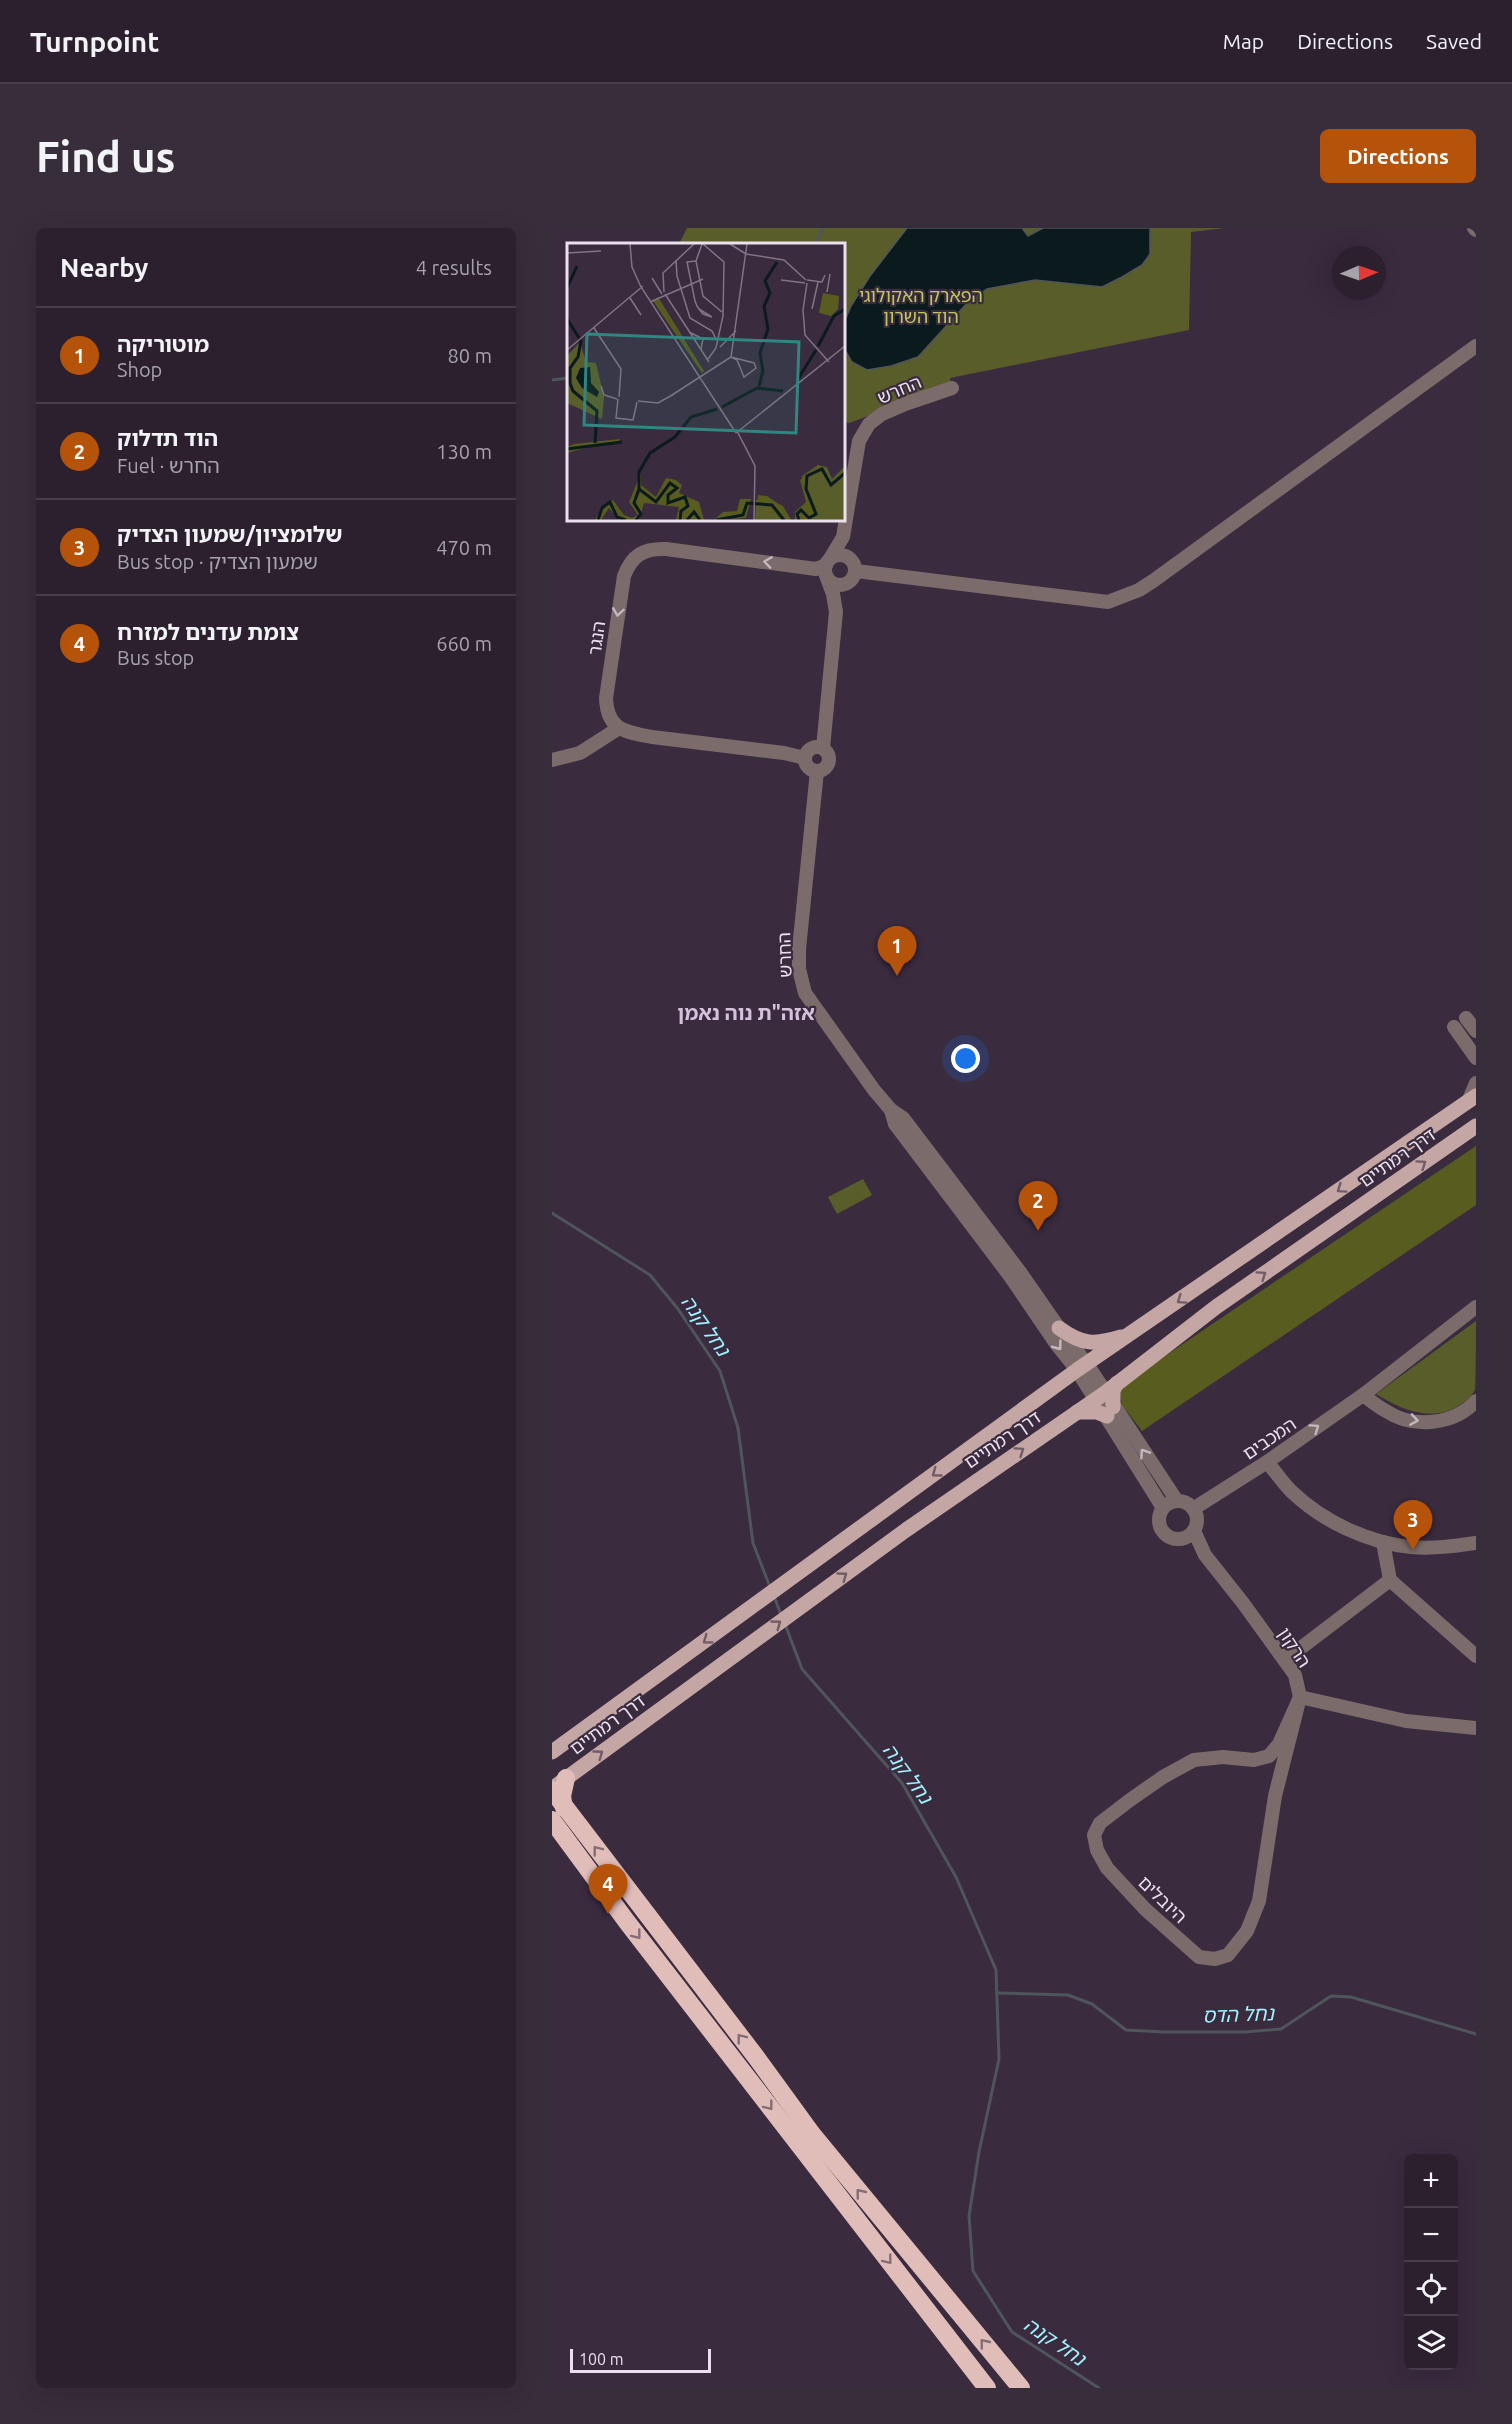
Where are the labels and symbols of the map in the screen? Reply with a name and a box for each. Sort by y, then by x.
inset map [567,243,844,520]
north arrow [1332,246,1386,300]
park label: הפארק האקולוגי הוד השרון [859,285,983,326]
street label: החרש [874,371,924,407]
one-way arrow [764,557,773,569]
one-way arrow [613,607,625,616]
street label: הנגר [584,620,608,656]
pin: 1 [878,926,916,976]
street label: החרש [773,932,795,978]
district label: אזה"ת נוה נאמן [677,1001,815,1024]
your location [951,1044,980,1073]
street label: דרך רמתיים [1355,1123,1439,1190]
one-way arrow [1416,1160,1427,1171]
pin: 2 [1018,1182,1058,1231]
one-way arrow [1337,1182,1348,1193]
one-way arrow [1256,1271,1267,1282]
water label: נחל קנה [677,1290,736,1361]
one-way arrow [1177,1293,1188,1304]
one-way arrow [1050,1339,1061,1350]
street label: דרך רמתיים [960,1406,1044,1472]
street label: המכבים [1239,1413,1299,1463]
one-way arrow [1410,1414,1419,1426]
one-way arrow [1309,1424,1320,1435]
one-way arrow [1013,1447,1024,1458]
one-way arrow [1140,1448,1151,1459]
one-way arrow [931,1466,942,1477]
pin: 3 [1394,1500,1432,1550]
one-way arrow [837,1572,848,1583]
one-way arrow [770,1621,781,1632]
street label: הרקון [1275,1623,1315,1671]
one-way arrow [702,1633,713,1644]
street label: דרך רמתיים [566,1690,649,1758]
water label: נחל קנה [879,1738,938,1809]
one-way arrow [593,1750,604,1761]
one-way arrow [593,1846,604,1857]
pin: 4 [588,1864,628,1914]
street label: היובלים [1135,1871,1191,1927]
one-way arrow [629,1928,640,1939]
water label: נחל הדס [1202,2001,1276,2027]
one-way arrow [738,2034,749,2045]
one-way arrow [761,2099,772,2110]
one-way arrow [856,2189,867,2200]
one-way arrow [881,2253,892,2264]
water label: נחל קנה [1020,2312,1091,2370]
one-way arrow [981,2338,992,2349]
scale bar [570,2346,711,2374]

